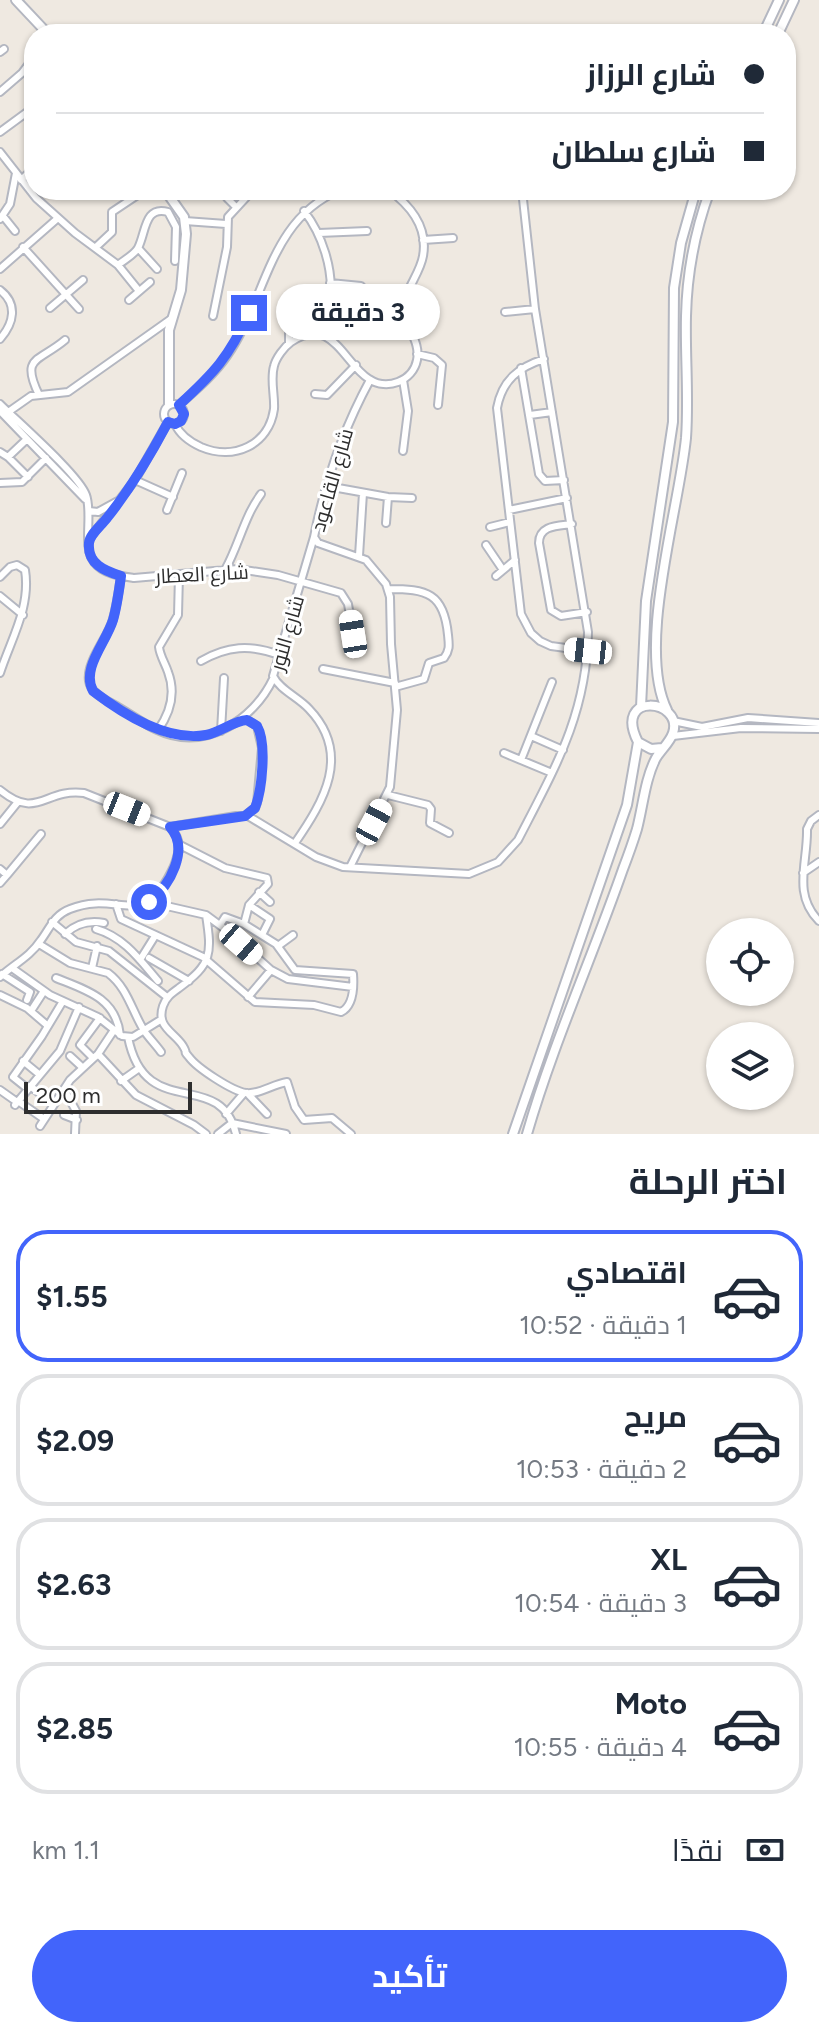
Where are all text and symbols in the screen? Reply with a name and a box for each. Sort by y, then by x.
text: شارع الرزاز [586,56,716,93]
text: شارع سلطان [552,133,716,170]
callout: 3 دقيقة [277,285,441,341]
route end [231,295,267,331]
text: 3 دقيقة [311,296,405,328]
street label: شارع القاعود [306,426,360,535]
street label: شارع العطار [154,560,249,590]
street label: شارع النور [265,593,311,675]
car [337,608,369,660]
car [563,637,613,665]
car [100,789,154,829]
car [352,795,396,849]
route start [131,884,167,920]
map controls [706,918,794,1110]
button: locate [706,918,794,1006]
car [215,919,267,969]
button: layers [706,1022,794,1110]
scale bar [24,1078,192,1114]
text: 200 m [36,1082,101,1109]
text: اختر الرحلة [629,1160,787,1203]
text: اقتصادي [566,1254,687,1291]
icon: car [711,1260,783,1332]
text: $1.55 [36,1278,108,1315]
text: 1 دقيقة · 10:52 [519,1309,687,1341]
text: مريح [624,1398,687,1435]
icon: car [711,1404,783,1476]
text: $2.09 [36,1422,114,1459]
text: 2 دقيقة · 10:53 [516,1453,687,1485]
text: XL [651,1541,687,1578]
icon: car [711,1548,783,1620]
text: $2.63 [36,1566,112,1603]
text: 3 دقيقة · 10:54 [514,1587,687,1619]
text: Moto [615,1685,687,1722]
icon: car [711,1692,783,1764]
text: $2.85 [36,1710,113,1747]
text: 4 دقيقة · 10:55 [513,1731,687,1763]
icon: cash [743,1828,787,1872]
text: نقدًا [672,1832,723,1869]
text: 1.1 km [32,1834,100,1866]
button: تأكيد [32,1930,787,2022]

